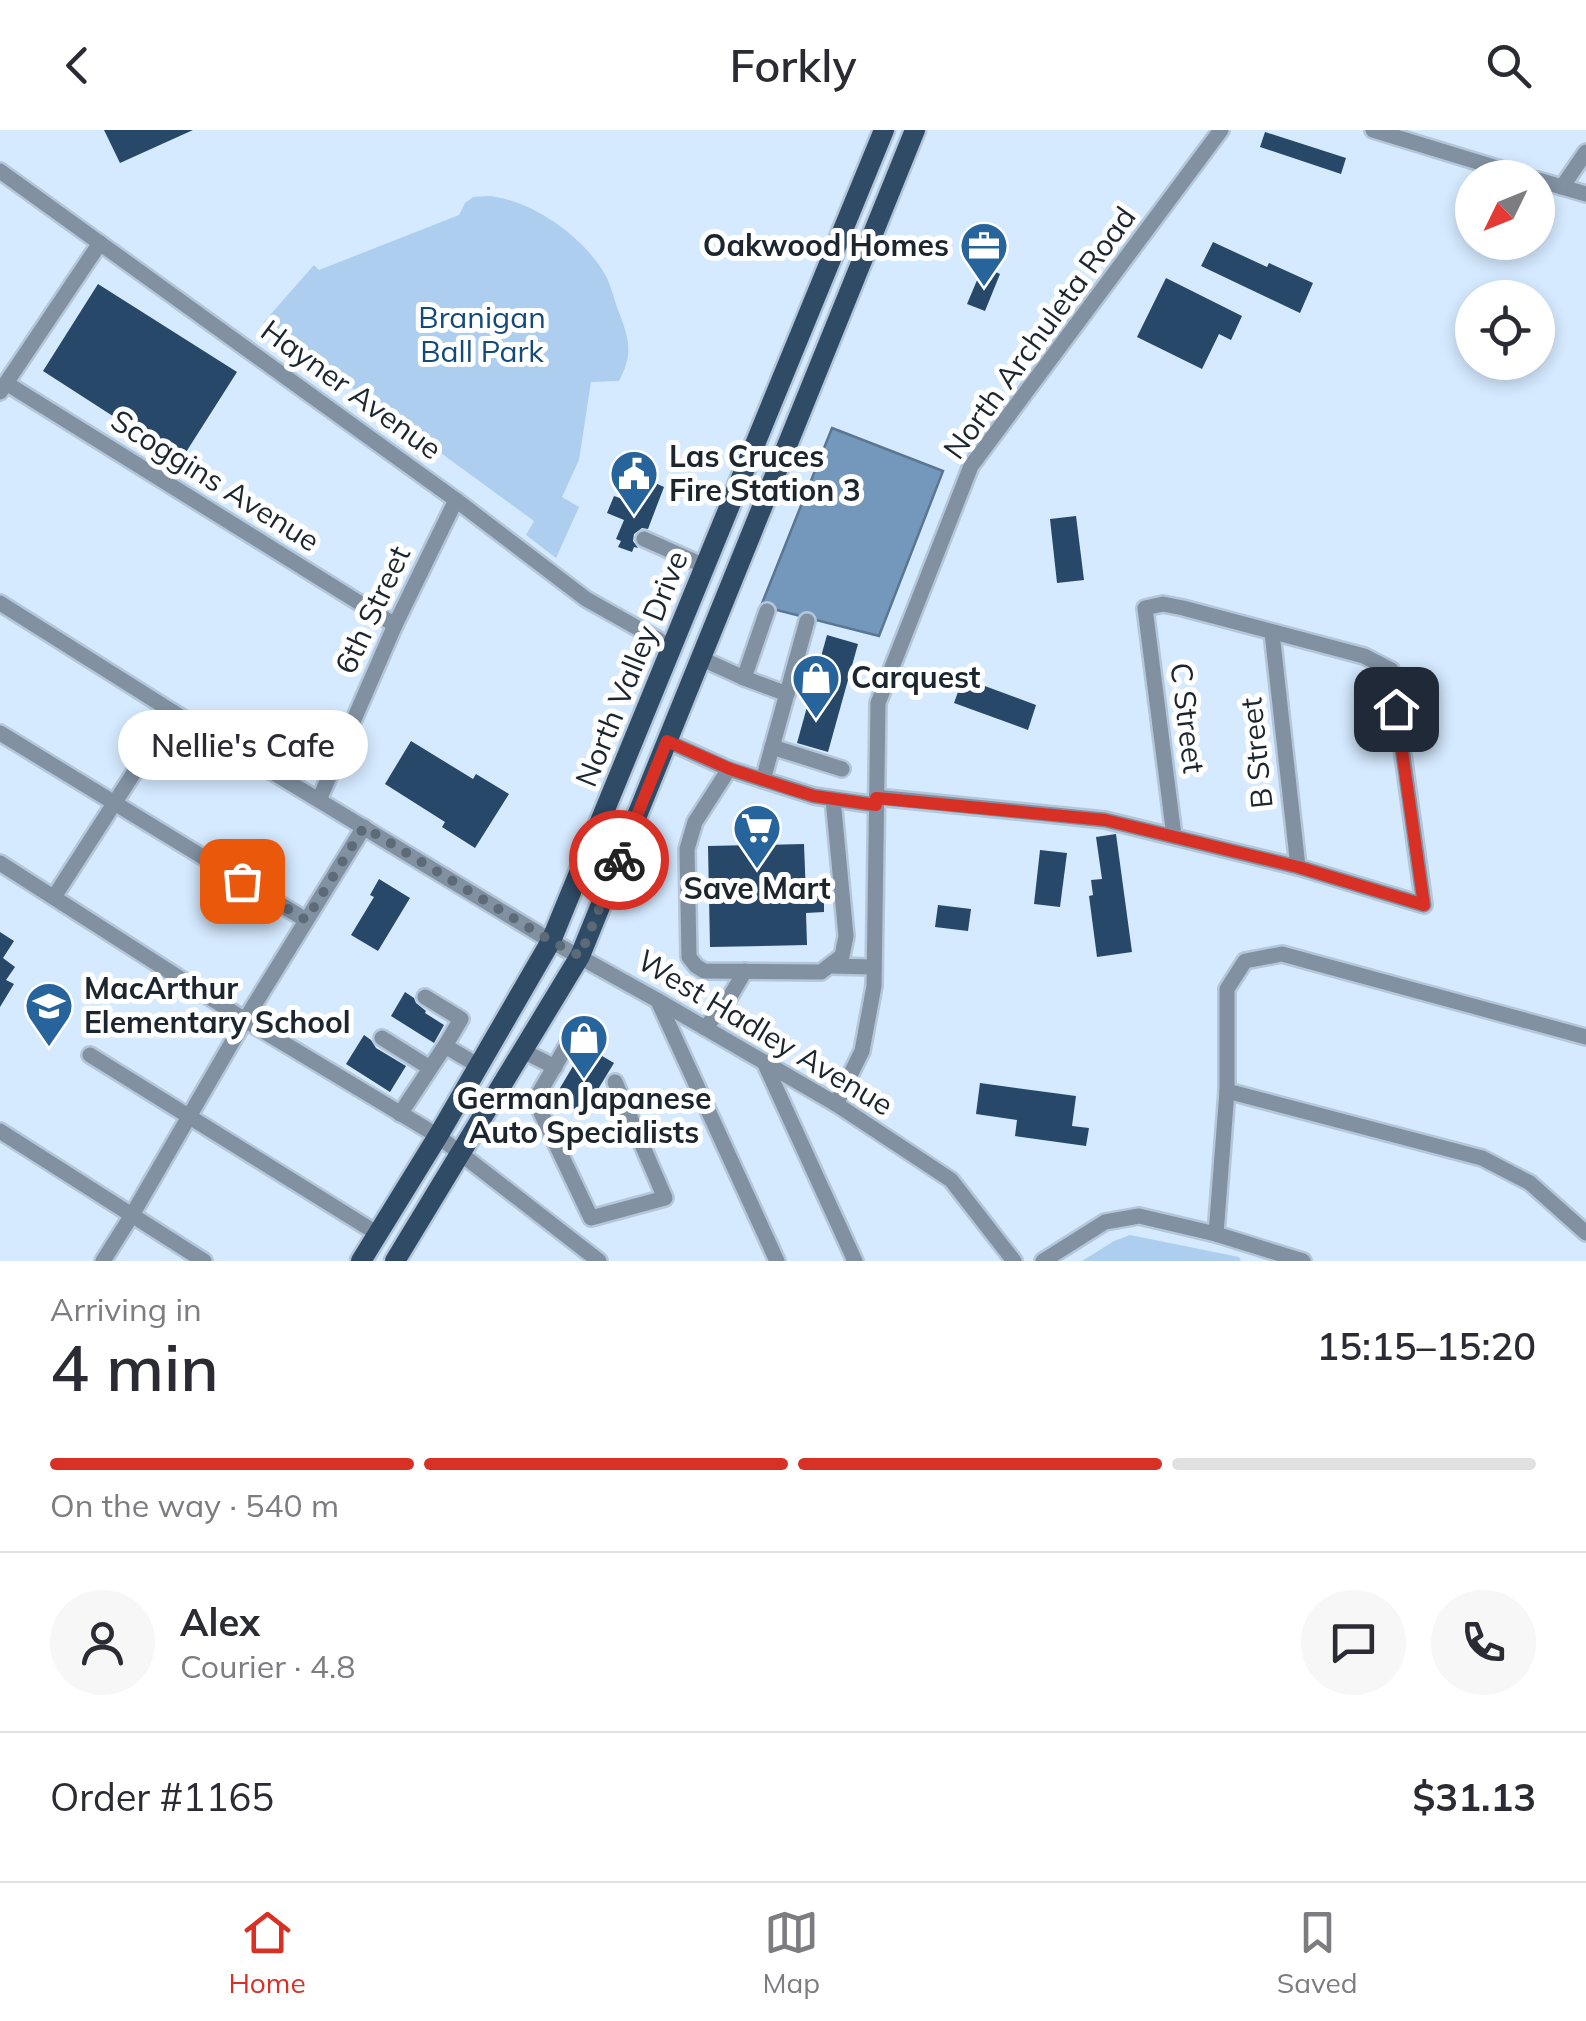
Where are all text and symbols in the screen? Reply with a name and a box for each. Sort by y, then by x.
text: Forkly [729,37,857,93]
icon: back [50,38,105,93]
icon: search [1481,38,1536,93]
north arrow [1455,160,1555,260]
map controls [1455,160,1555,380]
street label: North Archuleta Road [935,199,1144,466]
office icon: Oakwood Homes [958,220,1010,288]
place label: Oakwood Homes [703,226,949,264]
button: locate [1455,280,1555,380]
park label: Branigan Ball Park [418,298,546,370]
street label: Hayner Avenue [254,311,449,467]
street label: Scoggins Avenue [104,401,327,559]
place label: Las Cruces Fire Station 3 [669,437,861,509]
public building icon: Las Cruces Fire Station 3 [608,448,660,516]
street label: 6th Street [326,540,418,680]
street label: North Valley Drive [566,545,696,792]
shop icon: Carquest [790,652,842,720]
place label: Carquest [851,658,980,696]
street label: C Street [1162,660,1214,775]
pin [1354,667,1439,752]
icon: home [1369,682,1424,737]
street label: B Street [1231,696,1281,810]
callout: Nellie's Cafe [117,711,367,781]
text: Nellie's Cafe [151,725,335,765]
supermarket icon: Save Mart [731,802,783,870]
courier [569,810,669,910]
icon: bike [592,833,647,888]
pin [200,839,285,924]
icon: bag [215,854,270,909]
place label: Save Mart [683,869,831,907]
street label: West Hadley Avenue [631,941,900,1123]
place label: MacArthur Elementary School [84,969,351,1041]
school or university icon: MacArthur Elementary School [23,980,75,1048]
shop icon: German Japanese Auto Specialists [558,1012,610,1080]
place label: German Japanese Auto Specialists [457,1079,711,1151]
text: Arriving in [50,1289,202,1329]
text: 15:15–15:20 [1316,1322,1536,1370]
text: 4 min [50,1326,219,1407]
text: On the way · 540 m [50,1485,339,1525]
button: person [50,1590,155,1695]
button: chat [1301,1590,1406,1695]
button: phone [1431,1590,1536,1695]
text: Alex [180,1598,260,1646]
text: Courier · 4.8 [180,1646,356,1686]
text: Order #1165 [50,1773,274,1821]
text: $31.13 [1413,1773,1536,1821]
tab: Home [228,1905,306,2000]
tab: Map [762,1905,820,2000]
tab: Saved [1277,1905,1358,2000]

